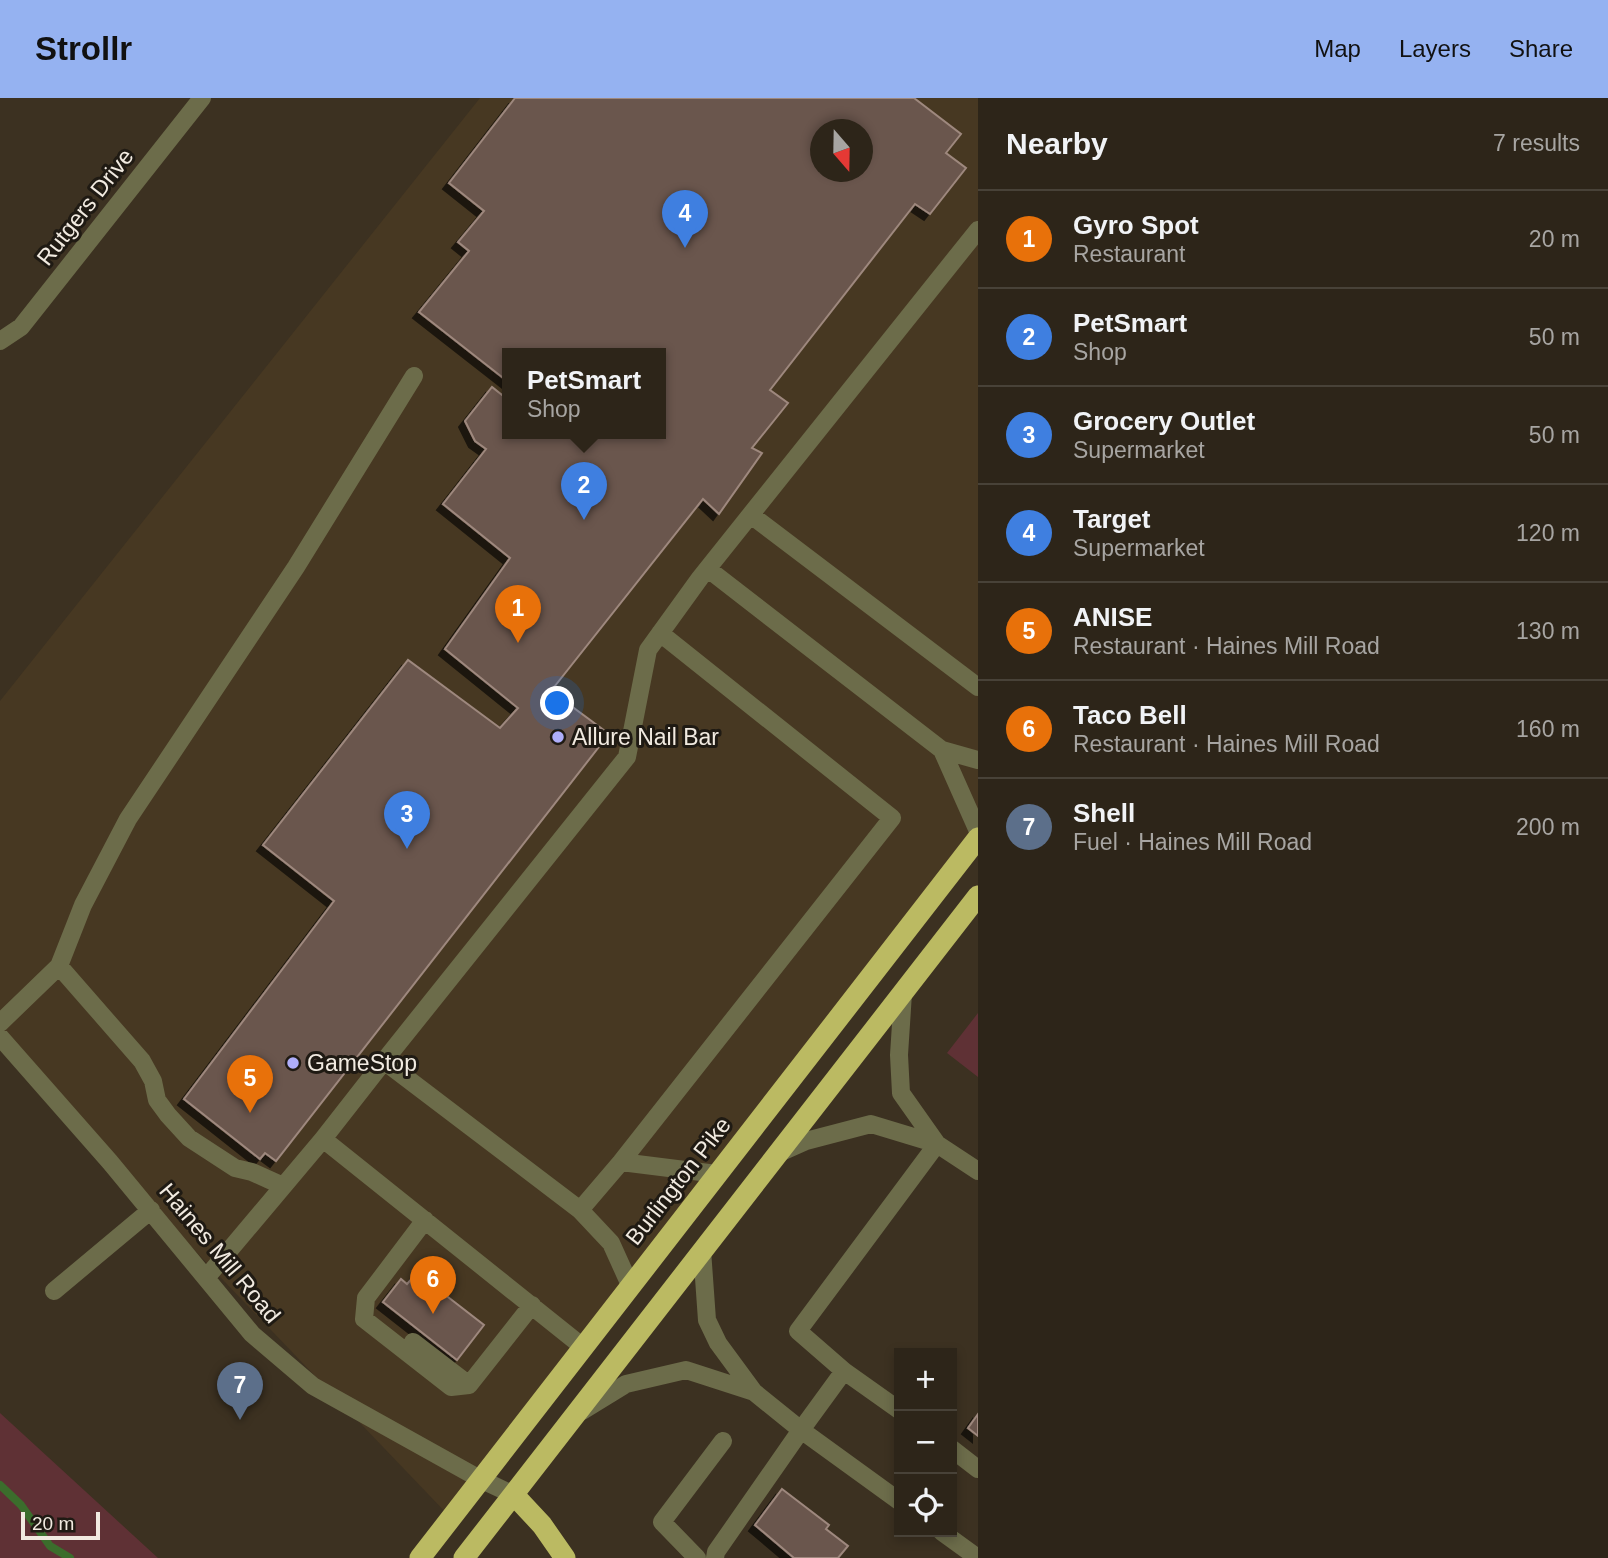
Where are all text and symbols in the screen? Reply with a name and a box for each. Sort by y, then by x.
text: Strollr [35,30,132,67]
text: Map [1314,35,1361,62]
text: Layers [1399,35,1471,62]
text: Share [1509,35,1573,62]
north arrow [810,119,873,182]
text: Nearby [1006,127,1108,160]
text: 7 results [1493,130,1580,156]
street label: Rutgers Drive [31,144,139,270]
pin: 4 [662,190,708,248]
text: Gyro Spot [1073,210,1199,240]
text: 1 [1023,226,1035,252]
text: 20 m [1529,226,1580,252]
text: Restaurant [1073,241,1186,267]
text: PetSmart [1073,308,1187,338]
text: 2 [1023,324,1035,350]
text: 50 m [1529,324,1580,350]
text: Shop [1073,339,1127,365]
popup [502,348,666,439]
text: PetSmart [527,365,641,395]
text: Shop [527,396,581,422]
text: Grocery Outlet [1073,406,1255,436]
text: 3 [1023,422,1035,448]
text: 50 m [1529,422,1580,448]
text: Supermarket [1073,437,1205,463]
pin: 2 [561,462,607,520]
text: Target [1073,504,1151,534]
text: 4 [1023,520,1035,546]
text: 120 m [1516,520,1580,546]
text: Supermarket [1073,535,1205,561]
pin: 1 [495,585,541,643]
text: ANISE [1073,602,1152,632]
text: 5 [1023,618,1035,644]
text: 130 m [1516,618,1580,644]
text: Restaurant · Haines Mill Road [1073,633,1380,659]
your location [540,686,574,720]
text: Taco Bell [1073,700,1187,730]
text: 6 [1023,716,1035,742]
text: 160 m [1516,716,1580,742]
place label: Allure Nail Bar [572,724,719,750]
marker: Allure Nail Bar [550,729,566,745]
text: Restaurant · Haines Mill Road [1073,731,1380,757]
pin: 3 [384,791,430,849]
text: Shell [1073,798,1135,828]
text: 7 [1023,814,1035,840]
text: 200 m [1516,814,1580,840]
text: Fuel · Haines Mill Road [1073,829,1312,855]
place label: GameStop [307,1050,417,1076]
pin: 5 [227,1055,273,1113]
marker: GameStop [285,1055,301,1071]
street label: Burlington Pike [620,1112,736,1250]
street label: Haines Mill Road [154,1178,286,1328]
pin: 6 [410,1256,456,1314]
map controls [894,1348,957,1537]
button: + [894,1348,957,1411]
pin: 7 [217,1362,263,1420]
button: − [894,1411,957,1474]
button: locate [894,1474,957,1537]
scale bar [21,1509,100,1541]
text: 20 m [32,1513,74,1534]

